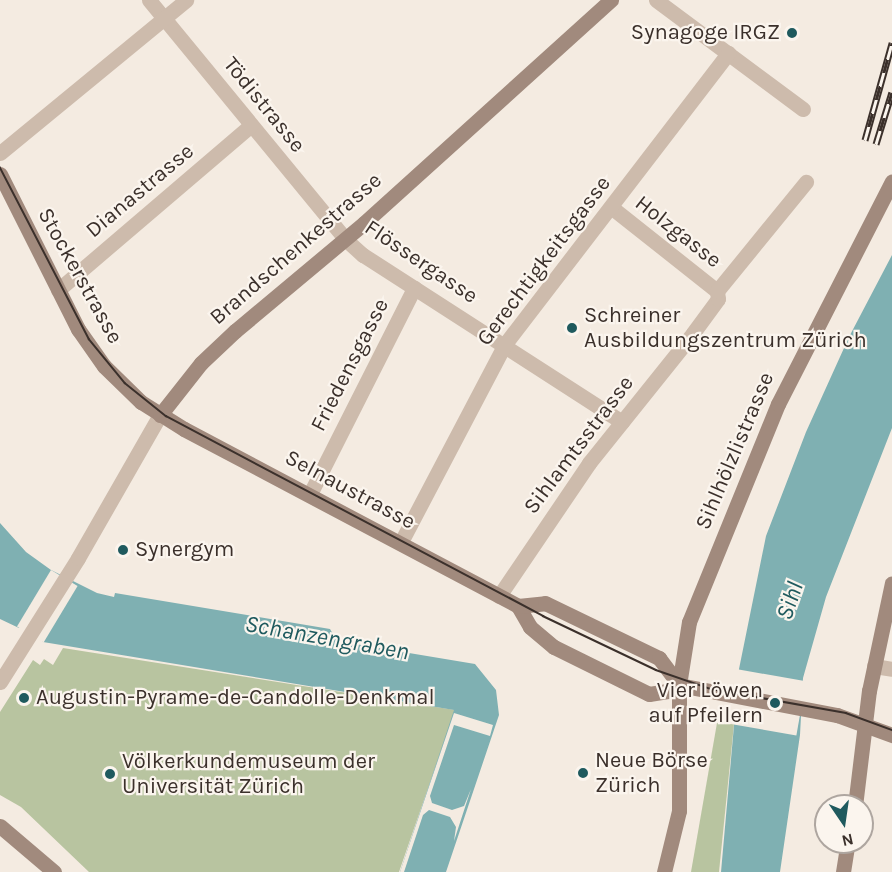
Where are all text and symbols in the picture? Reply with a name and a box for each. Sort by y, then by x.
place label: Synagoge IRGZ [631,20,780,46]
marker: Synagoge IRGZ [785,26,799,40]
street label: Tödistrasse [217,52,311,158]
street label: Dianastrasse [81,138,199,244]
street label: Brandschenkestrasse [205,167,387,331]
street label: Gerechtigkeitsgasse [472,171,616,351]
street label: Holzgasse [630,190,726,274]
street label: Stockerstrasse [32,204,128,348]
street label: Flössergasse [359,215,483,309]
street label: Friedensgasse [305,294,395,436]
place label: Schreiner Ausbildungszentrum Zürich [584,302,867,354]
marker: Schreiner Ausbildungszentrum Zürich [565,321,579,335]
street label: Sihlhölzlistrasse [690,368,780,534]
street label: Sihlamtsstrasse [518,371,640,519]
street label: Selnaustrasse [280,445,420,535]
place label: Synergym [135,537,234,563]
marker: Synergym [116,543,130,557]
water label: Sihl [770,578,810,624]
water label: Schanzengraben [243,609,411,667]
place label: Vier Löwen auf Pfeilern [649,677,763,728]
place label: Augustin-Pyrame-de-Candolle-Denkmal [36,685,435,711]
marker: Augustin-Pyrame-de-Candolle-Denkmal [17,691,31,705]
marker: Vier Löwen auf Pfeilern [768,696,782,710]
place label: Neue Börse Zürich [595,747,708,798]
place label: Völkerkundemuseum der Universität Zürich [122,748,375,800]
marker: Neue Börse Zürich [576,766,590,780]
marker: Völkerkundemuseum der Universität Zürich [103,767,117,781]
north arrow [814,794,874,854]
text: N [840,830,855,851]

